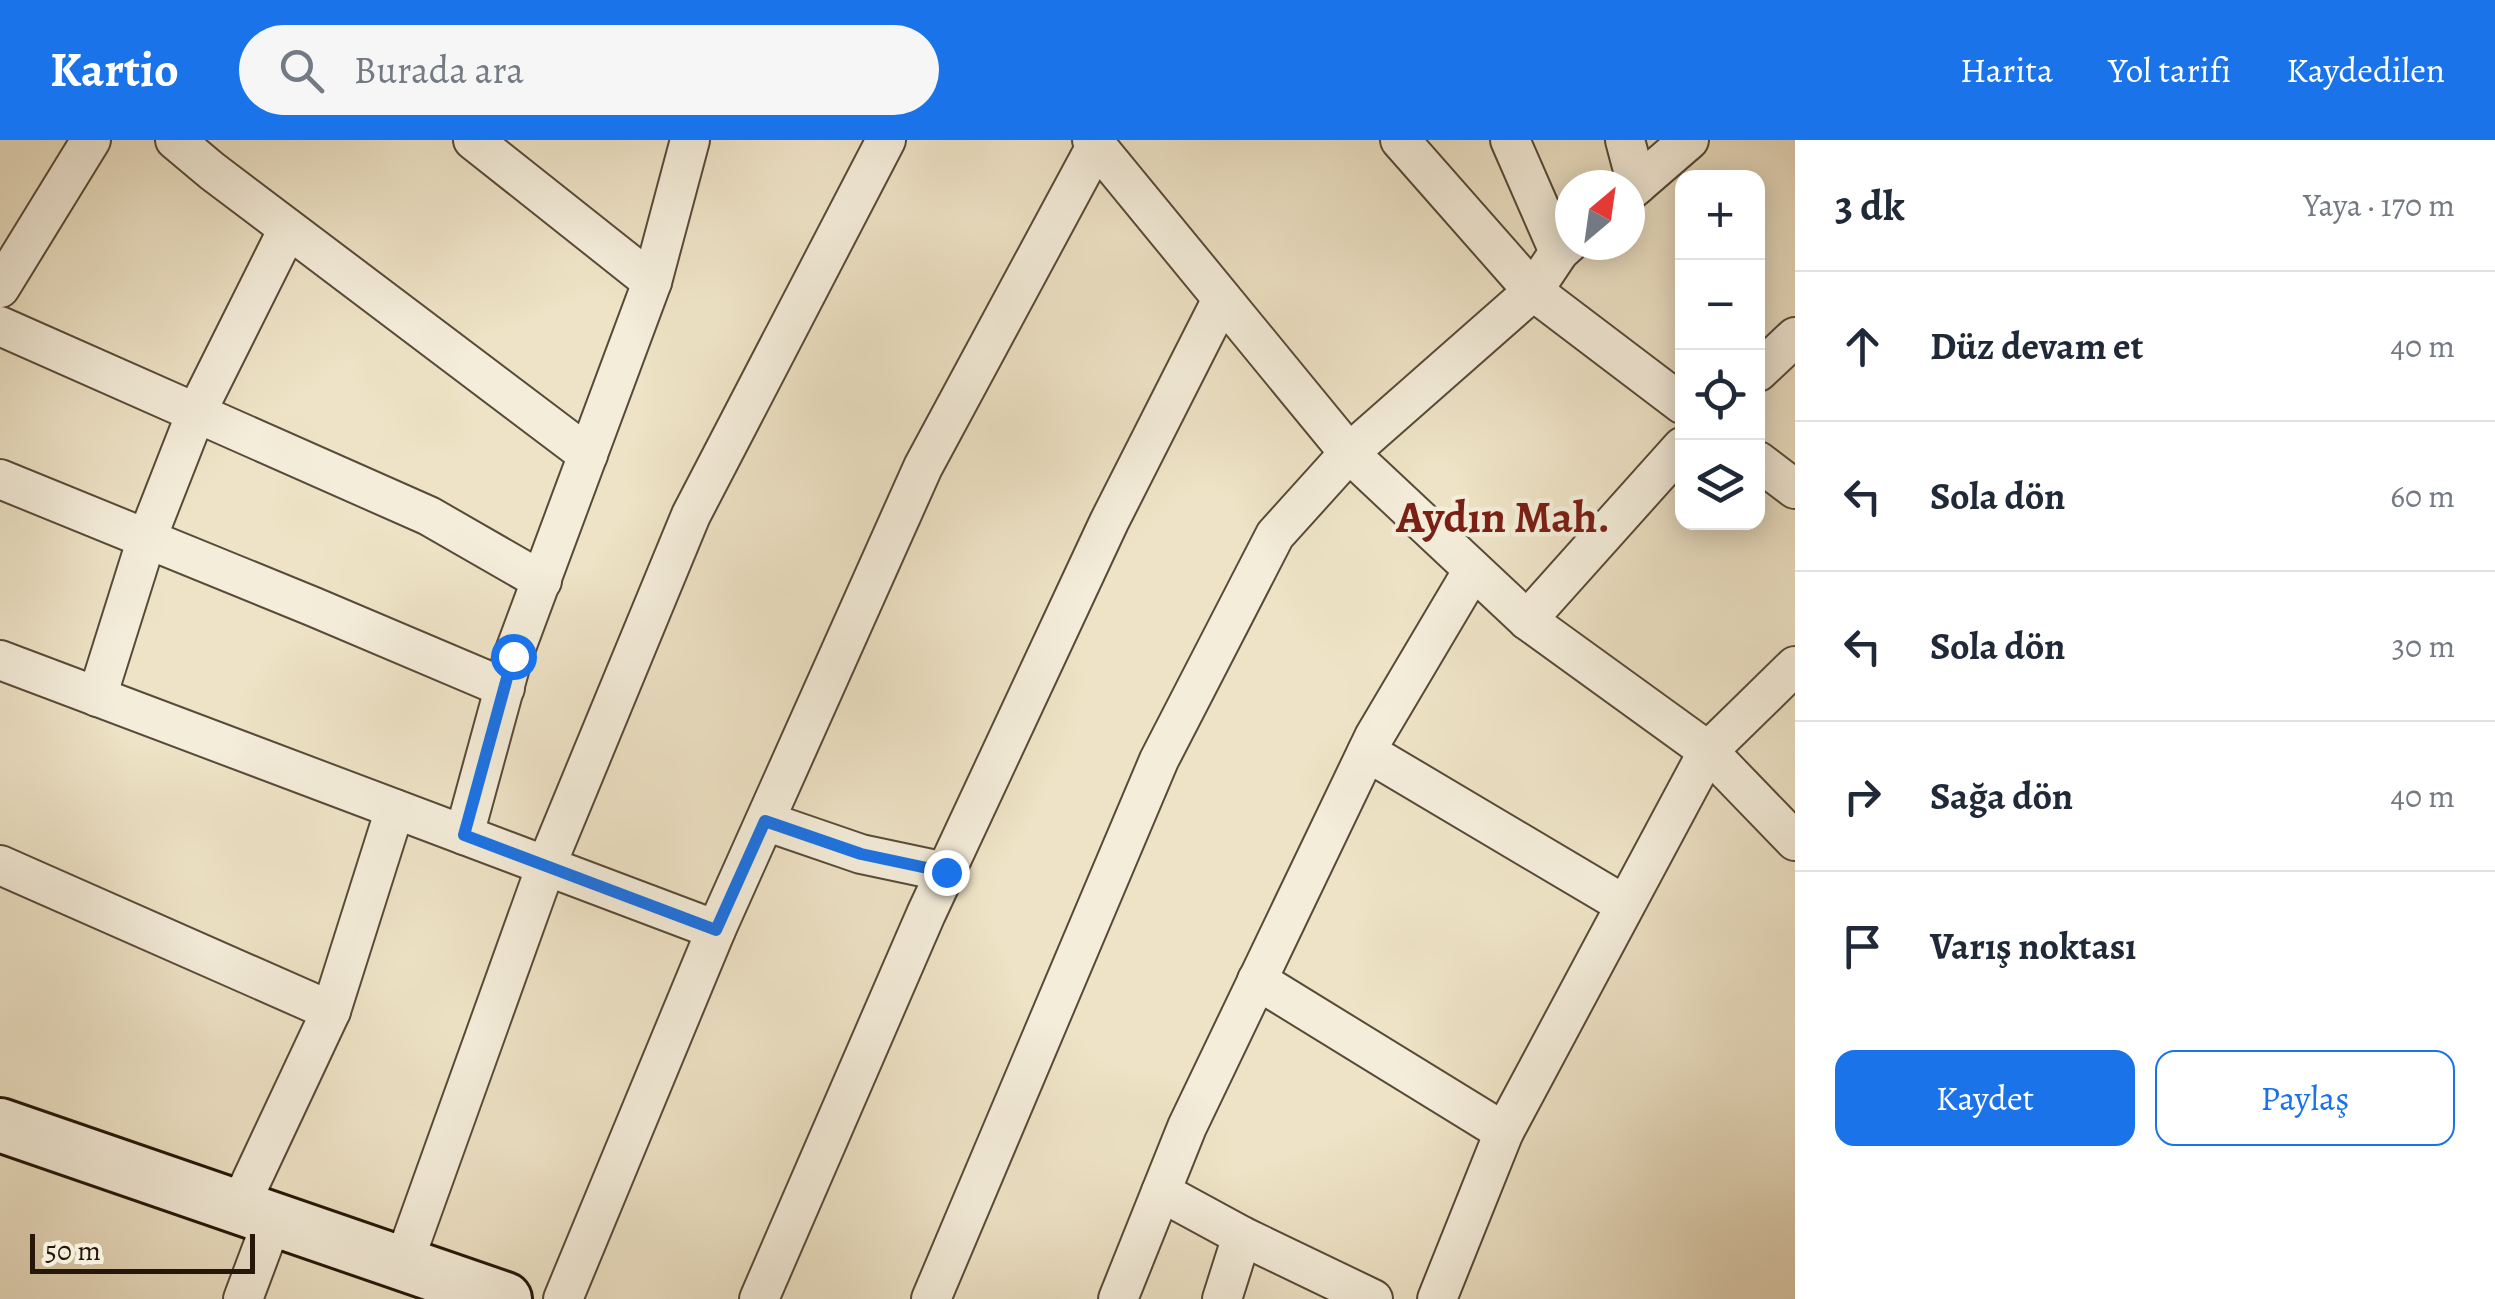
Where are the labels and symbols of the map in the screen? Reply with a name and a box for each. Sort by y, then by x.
north arrow [1555,170,1645,260]
district label: Aydın Mah. [1395,486,1610,548]
route start [491,634,537,680]
route end [924,850,970,896]
scale bar [30,1229,255,1274]

